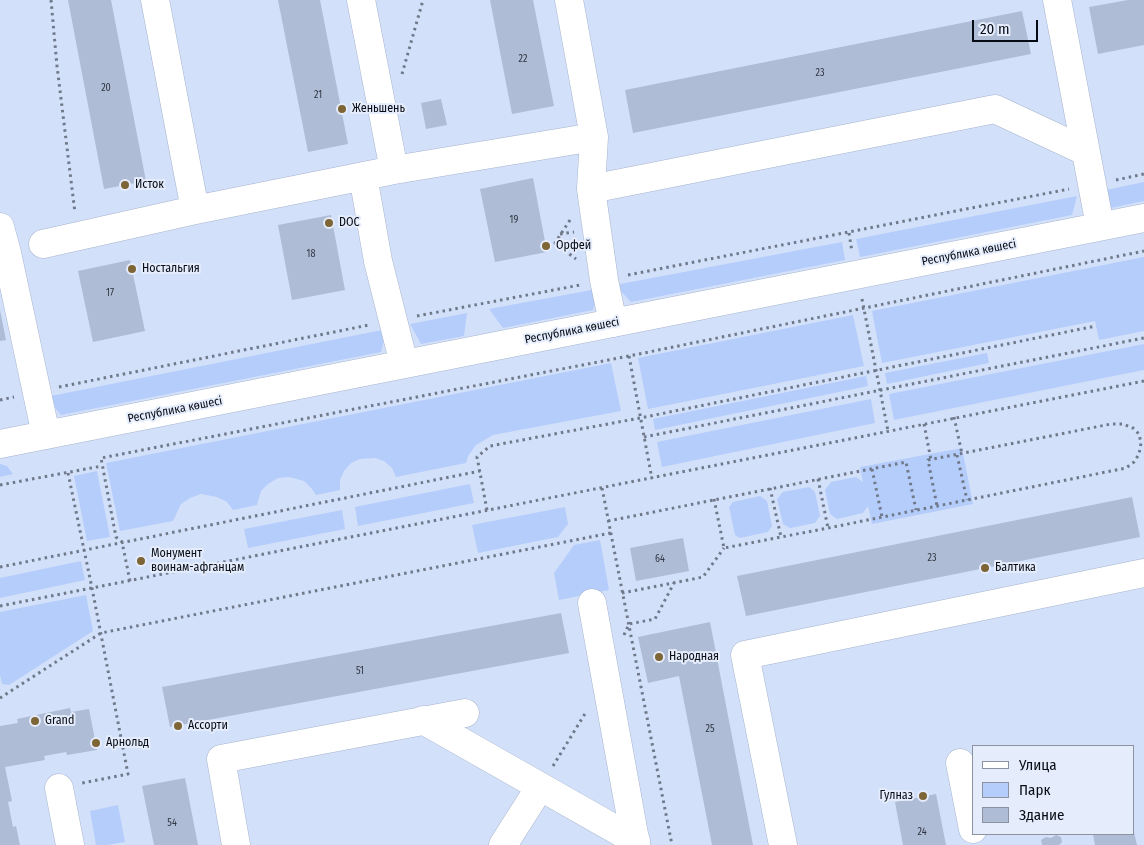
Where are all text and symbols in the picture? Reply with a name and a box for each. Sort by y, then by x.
scale bar [974,10,1040,42]
text: 20 m [980,20,1010,38]
house number: 22 [519,53,527,65]
house number: 23 [816,67,824,79]
house number: 20 [101,82,111,94]
house number: 21 [314,89,322,101]
place label: Женьшень [352,102,405,116]
marker: Женьшень [336,103,348,115]
place label: Исток [135,178,164,192]
marker: Исток [119,179,131,191]
house number: 19 [510,214,518,226]
place label: DOC [339,216,360,230]
marker: DOC [323,217,335,229]
street label: Республика көшесі [920,237,1018,269]
place label: Орфей [556,239,591,253]
marker: Орфей [540,240,552,252]
house number: 18 [307,248,315,260]
place label: Ностальгия [142,262,200,276]
marker: Ностальгия [126,263,138,275]
house number: 17 [106,287,114,299]
street label: Республика көшесі [523,315,621,347]
street label: Республика көшесі [126,394,224,426]
place label: Монумент воинам-афганцам [151,547,244,575]
house number: 23 [928,552,936,564]
house number: 64 [655,553,665,565]
marker: Монумент воинам-афганцам [135,555,147,567]
place label: Балтика [995,561,1036,575]
marker: Балтика [979,562,991,574]
place label: Народная [669,650,719,664]
marker: Народная [653,651,665,663]
house number: 51 [356,665,364,677]
place label: Grand [45,714,74,728]
marker: Grand [29,715,41,727]
place label: Ассорти [188,719,228,733]
marker: Ассорти [172,720,184,732]
house number: 25 [706,723,714,735]
place label: Арнольд [106,736,149,750]
marker: Арнольд [90,737,102,749]
legend [972,745,1134,835]
text: Улица [1019,756,1057,774]
text: Парк [1019,781,1050,799]
place label: Гулназ [879,789,913,803]
marker: Гулназ [917,790,929,802]
text: Здание [1019,806,1065,824]
house number: 54 [167,817,177,829]
house number: 24 [917,826,927,838]

